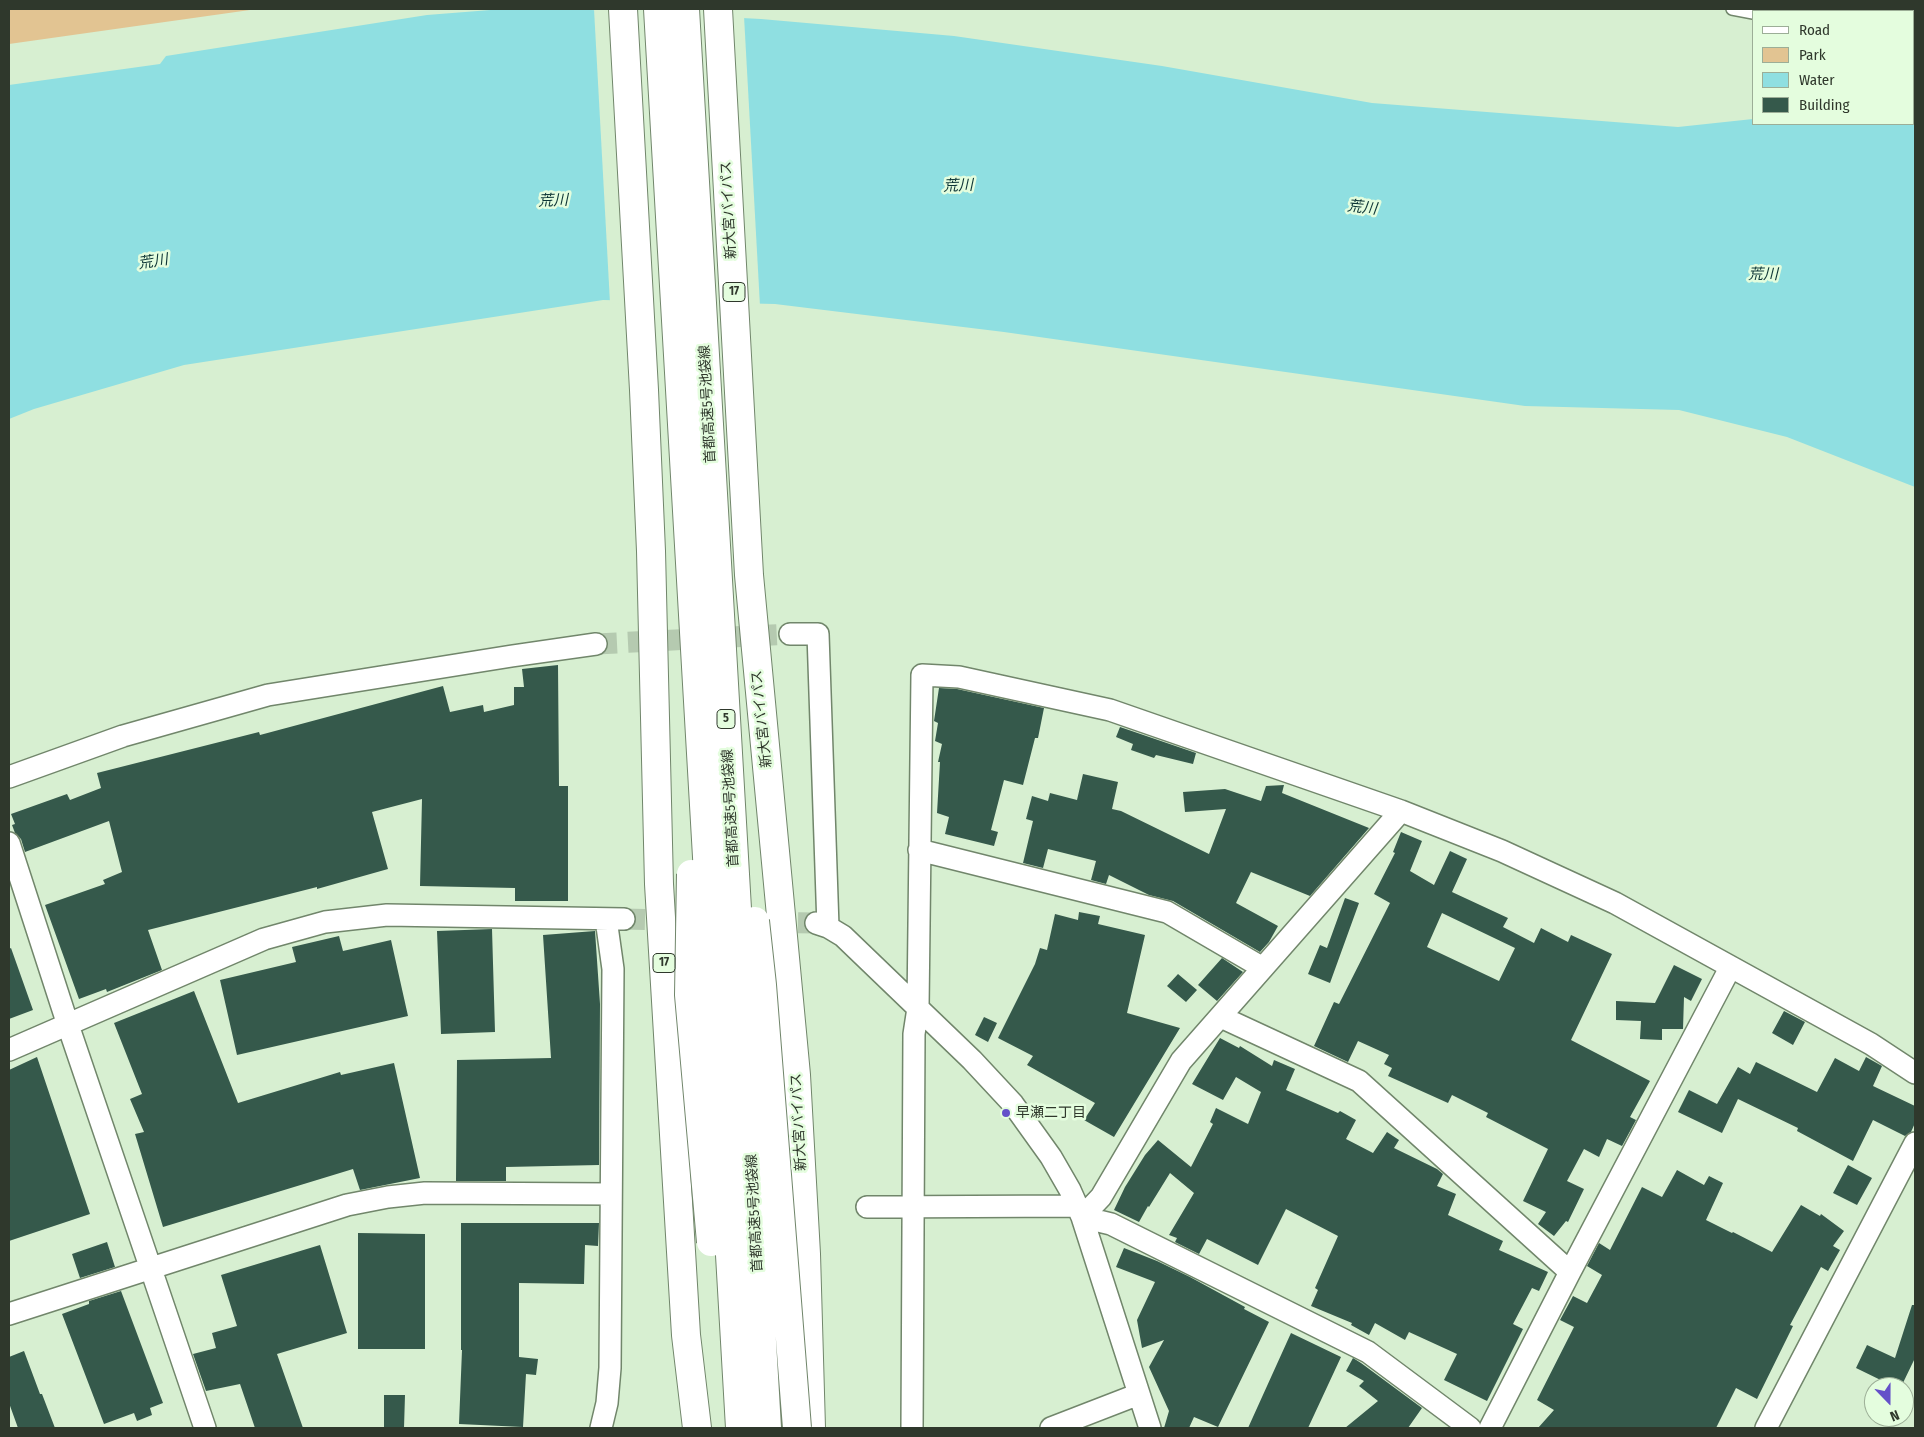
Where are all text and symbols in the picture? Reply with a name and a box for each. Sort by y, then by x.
legend [1752,10,1914,125]
text: Road [1799,21,1830,39]
text: Park [1799,46,1826,64]
text: Water [1799,71,1834,89]
text: Building [1799,96,1850,114]
street label: 新大宮バイパス [718,161,740,259]
water label: 荒川 [943,176,973,196]
water label: 荒川 [538,191,568,211]
water label: 荒川 [1346,197,1378,219]
water label: 荒川 [137,251,169,273]
water label: 荒川 [1748,266,1778,284]
road number: 17 [723,282,745,302]
street label: 首都高速5号池袋線 [697,344,719,464]
street label: 新大宮バイパス [749,669,775,769]
road number: 5 [717,710,735,729]
street label: 首都高速5号池袋線 [720,748,742,868]
road number: 17 [653,954,675,972]
street label: 新大宮バイパス [788,1073,810,1171]
place label: 早瀬二丁目 [1016,1105,1086,1121]
marker: 早瀬二丁目 [1000,1107,1012,1119]
street label: 首都高速5号池袋線 [744,1153,766,1273]
north arrow [1864,1377,1914,1427]
text: N [1887,1406,1902,1425]

